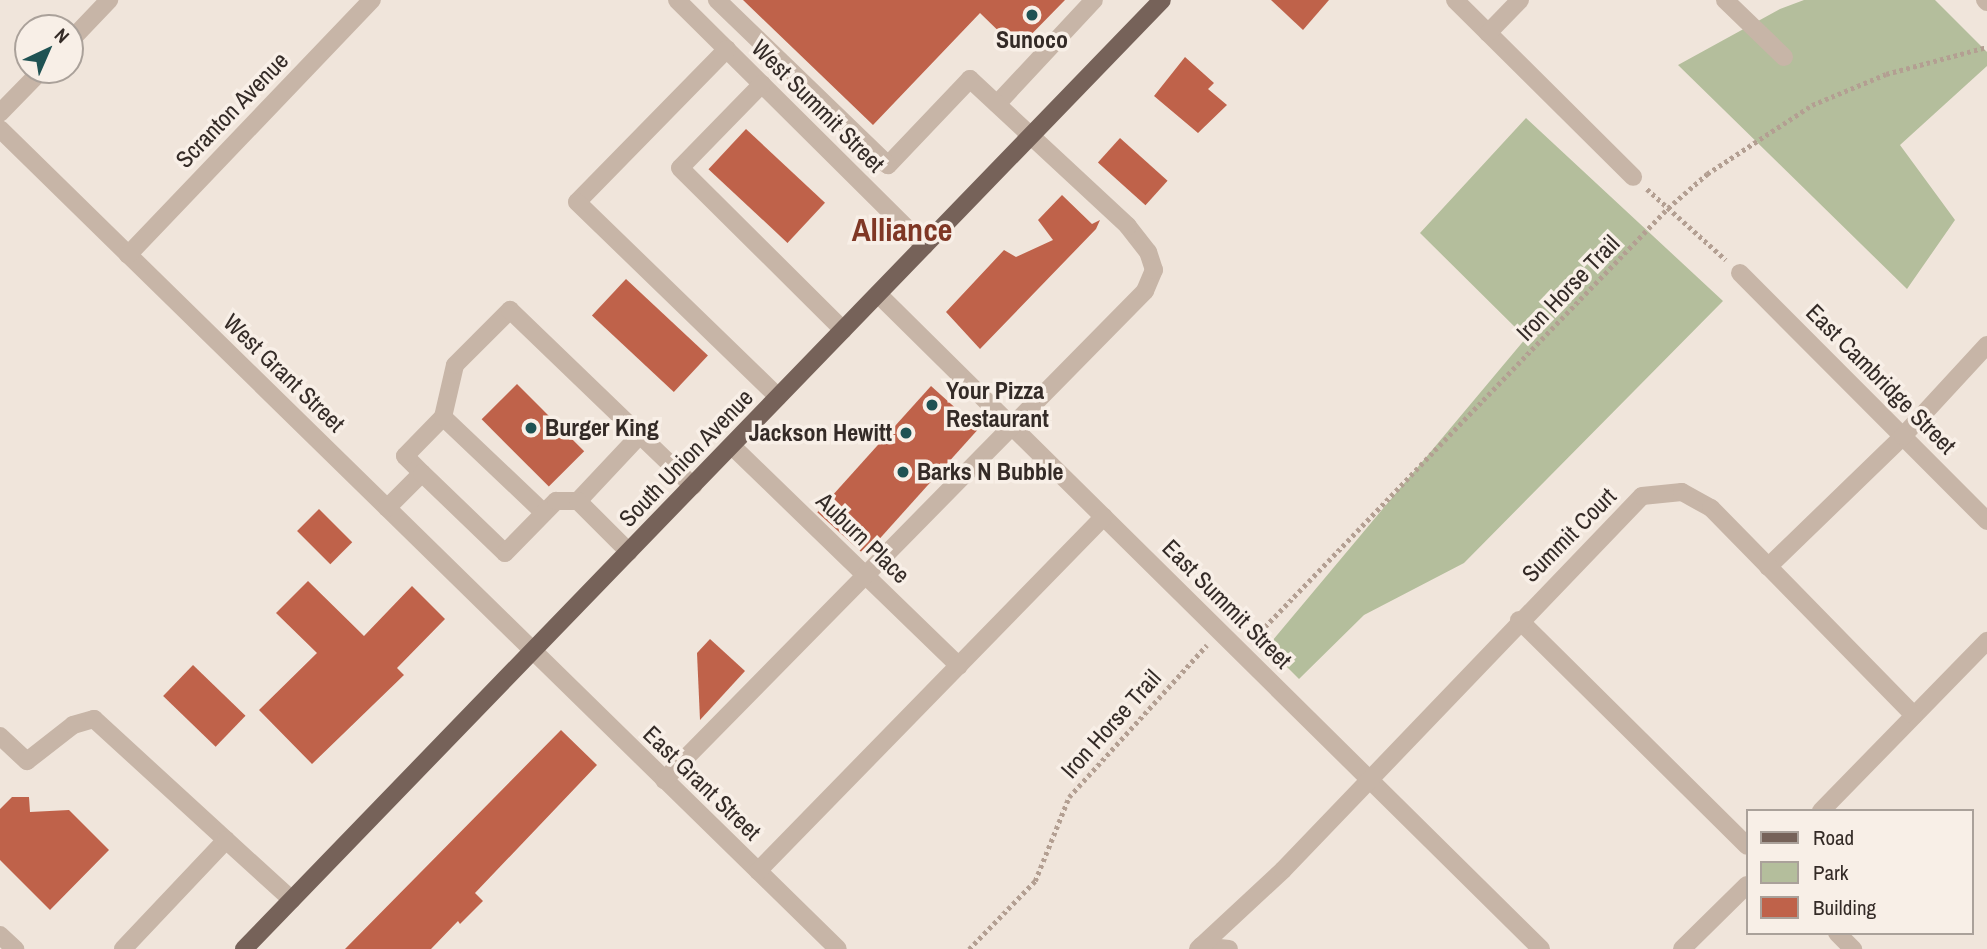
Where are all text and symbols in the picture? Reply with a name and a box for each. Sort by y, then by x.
marker: Sunoco [1024,7,1040,23]
north arrow [14,14,84,84]
text: N [49,22,75,49]
place label: Sunoco [996,26,1068,54]
street label: West Summit Street [746,34,890,178]
street label: Scranton Avenue [169,46,295,174]
district label: Alliance [852,211,952,249]
street label: Iron Horse Trail [1510,229,1626,347]
street label: East Cambridge Street [1800,298,1962,460]
street label: West Grant Street [217,308,351,438]
place label: Your Pizza Restaurant [946,377,1049,433]
street label: South Union Avenue [613,383,759,533]
marker: Your Pizza Restaurant [924,397,940,413]
place label: Burger King [545,414,659,442]
place label: Jackson Hewitt [749,419,892,447]
marker: Burger King [523,420,539,436]
marker: Jackson Hewitt [898,425,914,441]
place label: Barks N Bubble [917,458,1064,486]
marker: Barks N Bubble [895,464,911,480]
street label: Summit Court [1516,482,1622,588]
street label: Auburn Place [811,487,915,589]
street label: East Summit Street [1156,533,1298,675]
street label: Iron Horse Trail [1055,664,1167,784]
street label: East Grant Street [637,720,767,846]
legend [1745,809,1973,935]
text: Road [1813,823,1854,852]
text: Park [1813,858,1848,887]
text: Building [1813,893,1876,922]

